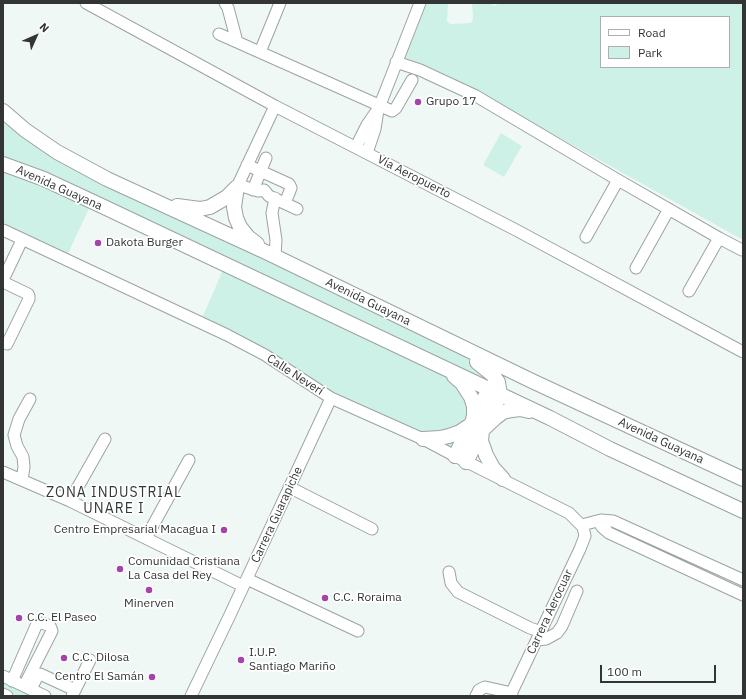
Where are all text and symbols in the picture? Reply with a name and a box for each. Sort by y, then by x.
north arrow [16,16,56,56]
legend [600,16,730,68]
text: N [37,20,52,35]
text: Road [638,25,666,40]
text: Park [638,45,662,60]
place label: Grupo 17 [426,95,476,109]
marker: Grupo 17 [413,97,423,107]
street label: Vía Aeropuerto [375,152,453,202]
street label: Avenida Guayana [14,163,104,213]
place label: Dakota Burger [106,236,183,250]
marker: Dakota Burger [93,238,103,248]
street label: Avenida Guayana [323,275,413,329]
street label: Calle Neverí [264,351,326,399]
street label: Avenida Guayana [616,415,706,467]
street label: Carrera Guarapiche [248,465,306,565]
district label: ZONA INDUSTRIAL UNARE I [46,485,182,518]
place label: Centro Empresarial Macagua I [54,523,216,537]
marker: Centro Empresarial Macagua I [219,525,229,535]
place label: Comunidad Cristiana La Casa del Rey [128,555,240,583]
marker: Comunidad Cristiana La Casa del Rey [115,564,125,574]
street label: Carrera Aerocuar [524,567,576,657]
marker: Minerven [144,585,154,595]
place label: C.C. Roraima [333,591,402,605]
marker: C.C. Roraima [320,593,330,603]
place label: Minerven [124,597,174,611]
place label: C.C. El Paseo [27,611,97,625]
marker: C.C. El Paseo [14,613,24,623]
place label: I.U.P. Santiago Mariño [249,646,336,674]
place label: C.C. Dilosa [72,651,129,665]
marker: C.C. Dilosa [59,653,69,663]
marker: I.U.P. Santiago Mariño [236,655,246,665]
scale bar [602,657,718,683]
text: 100 m [607,664,642,679]
place label: Centro El Samán [55,670,144,684]
marker: Centro El Samán [147,672,157,682]

